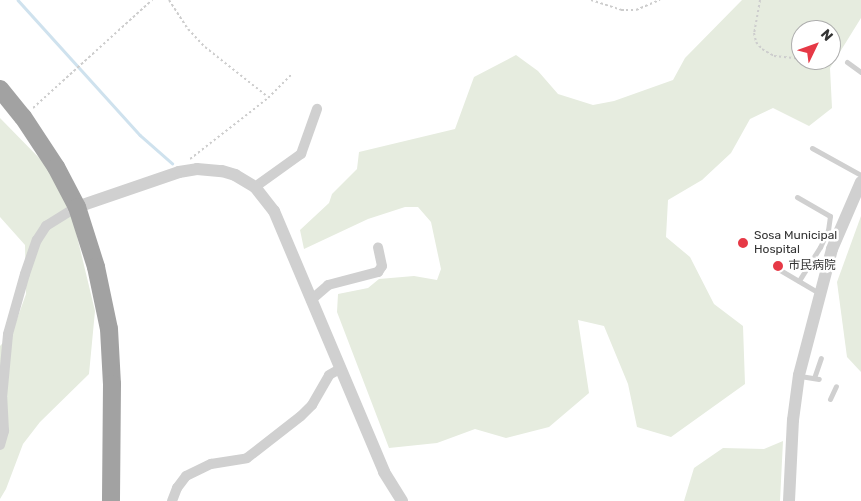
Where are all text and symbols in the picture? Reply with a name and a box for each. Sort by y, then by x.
north arrow [791,20,841,70]
text: N [817,26,836,45]
place label: Sosa Municipal Hospital [754,229,837,257]
marker: Sosa Municipal Hospital [736,236,750,250]
place label: 市民病院 [788,259,836,273]
marker: 市民病院 [772,260,784,272]

